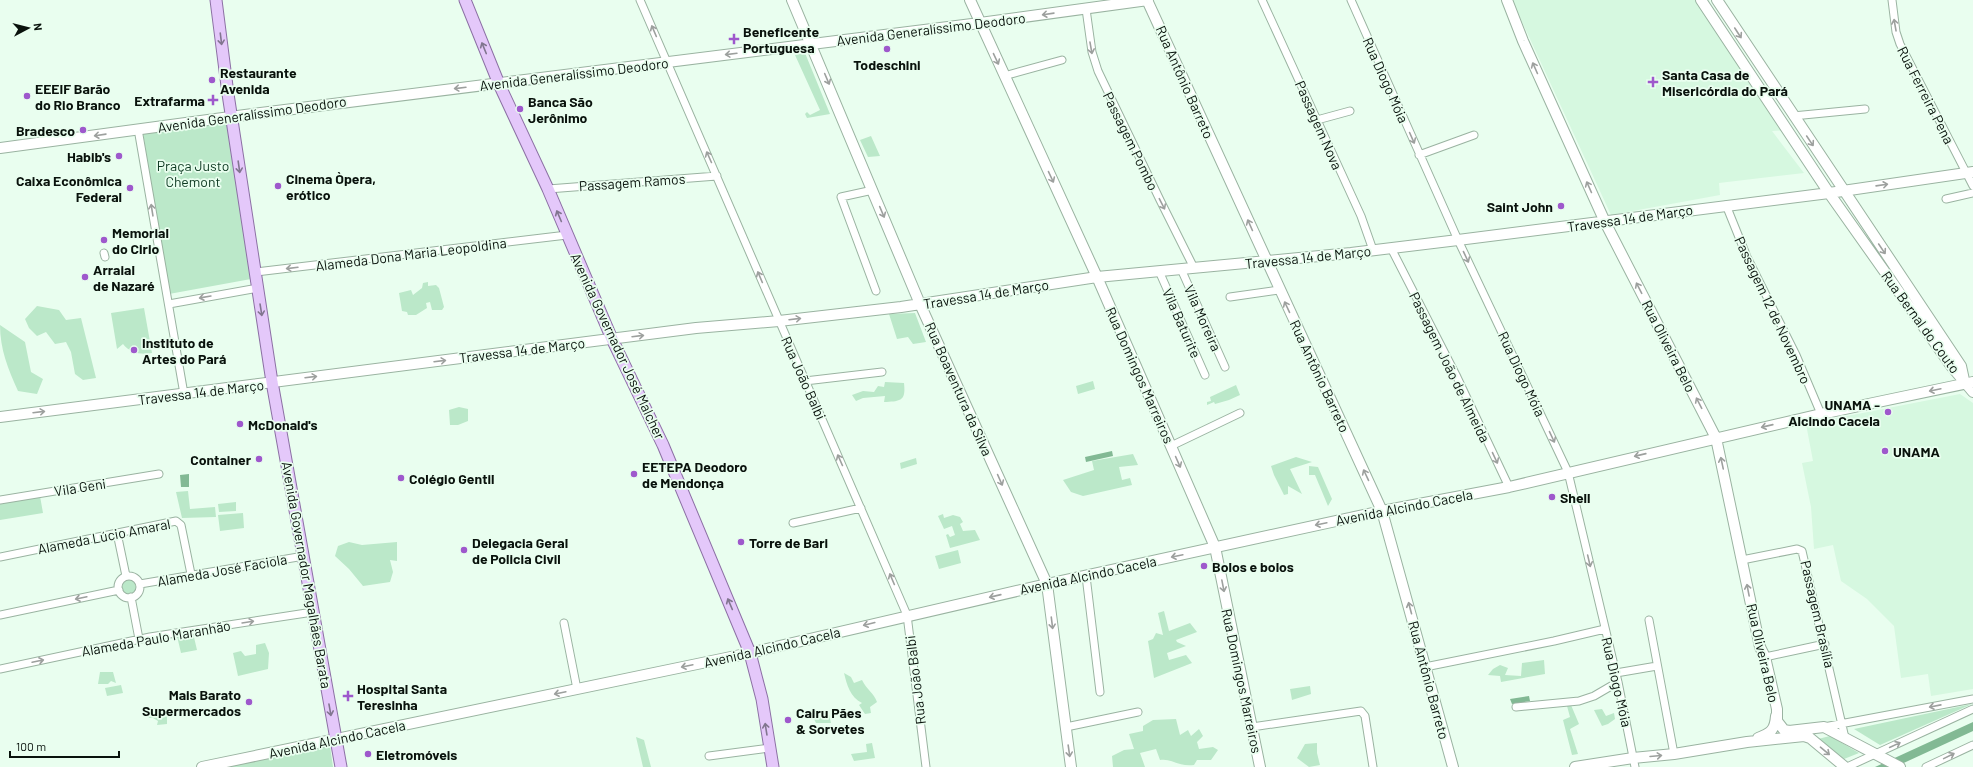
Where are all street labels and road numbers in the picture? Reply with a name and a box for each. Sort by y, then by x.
street label: Avenida Generalíssimo Deodoro [835,9,1027,49]
street label: Rua Antônio Barreto [1152,23,1218,141]
street label: Rua Diogo Móia [1360,34,1412,126]
street label: Rua Ferreira Pena [1894,43,1958,147]
street label: Avenida Generalíssimo Deodoro [478,54,670,94]
street label: Passagem Nova [1292,78,1346,172]
street label: Passagem Pombo [1100,89,1162,193]
street label: Avenida Generalíssimo Deodoro [157,92,347,136]
street label: Passagem Ramos [578,170,686,194]
street label: Travessa 14 de Março [1566,201,1694,235]
street label: Alameda Dona Maria Leopoldina [314,234,508,274]
street label: Passagem 12 de Novembro [1731,234,1815,386]
street label: Travessa 14 de Março [1244,242,1372,272]
street label: Avenida Governador José Malcher [567,250,669,442]
street label: Rua Bernal do Couto [1878,268,1964,376]
street label: Travessa 14 de Março [922,276,1050,312]
street label: Vila Moreira [1181,282,1225,354]
street label: Vila Baturite [1159,286,1205,360]
street label: Passagem João de Almeida [1406,289,1494,445]
street label: Rua Oliveira Belo [1638,297,1700,395]
street label: Rua Domingos Marreiros [1102,304,1178,446]
street label: Rua Antônio Barreto [1287,317,1353,435]
street label: Rua Boaventura da Silva [922,319,996,459]
street label: Rua Diogo Móia [1495,329,1549,419]
street label: Travessa 14 de Março [458,334,586,366]
street label: Rua João Balbi [778,334,830,422]
street label: Travessa 14 de Março [137,376,265,408]
street label: Avenida Governador Magalhães Barata [279,460,335,690]
street label: Vila Geni [53,475,107,499]
street label: Avenida Alcindo Cacela [1334,485,1474,529]
street label: Alameda Lúcio Amaral [36,515,172,557]
street label: Alameda José Faciola [156,550,288,590]
street label: Avenida Alcindo Cacela [1018,552,1158,598]
street label: Passagem Brasília [1797,559,1839,669]
street label: Rua Oliveira Belo [1743,602,1783,704]
street label: Rua Domingos Marreiros [1218,607,1266,755]
street label: Alameda Paulo Maranhão [80,617,232,659]
street label: Rua Antônio Barreto [1405,619,1453,741]
street label: Avenida Alcindo Cacela [702,623,842,671]
street label: Rua João Balbi [901,635,929,725]
street label: Rua Diogo Móia [1598,635,1636,729]
street label: Avenida Alcindo Cacela [267,716,407,762]

